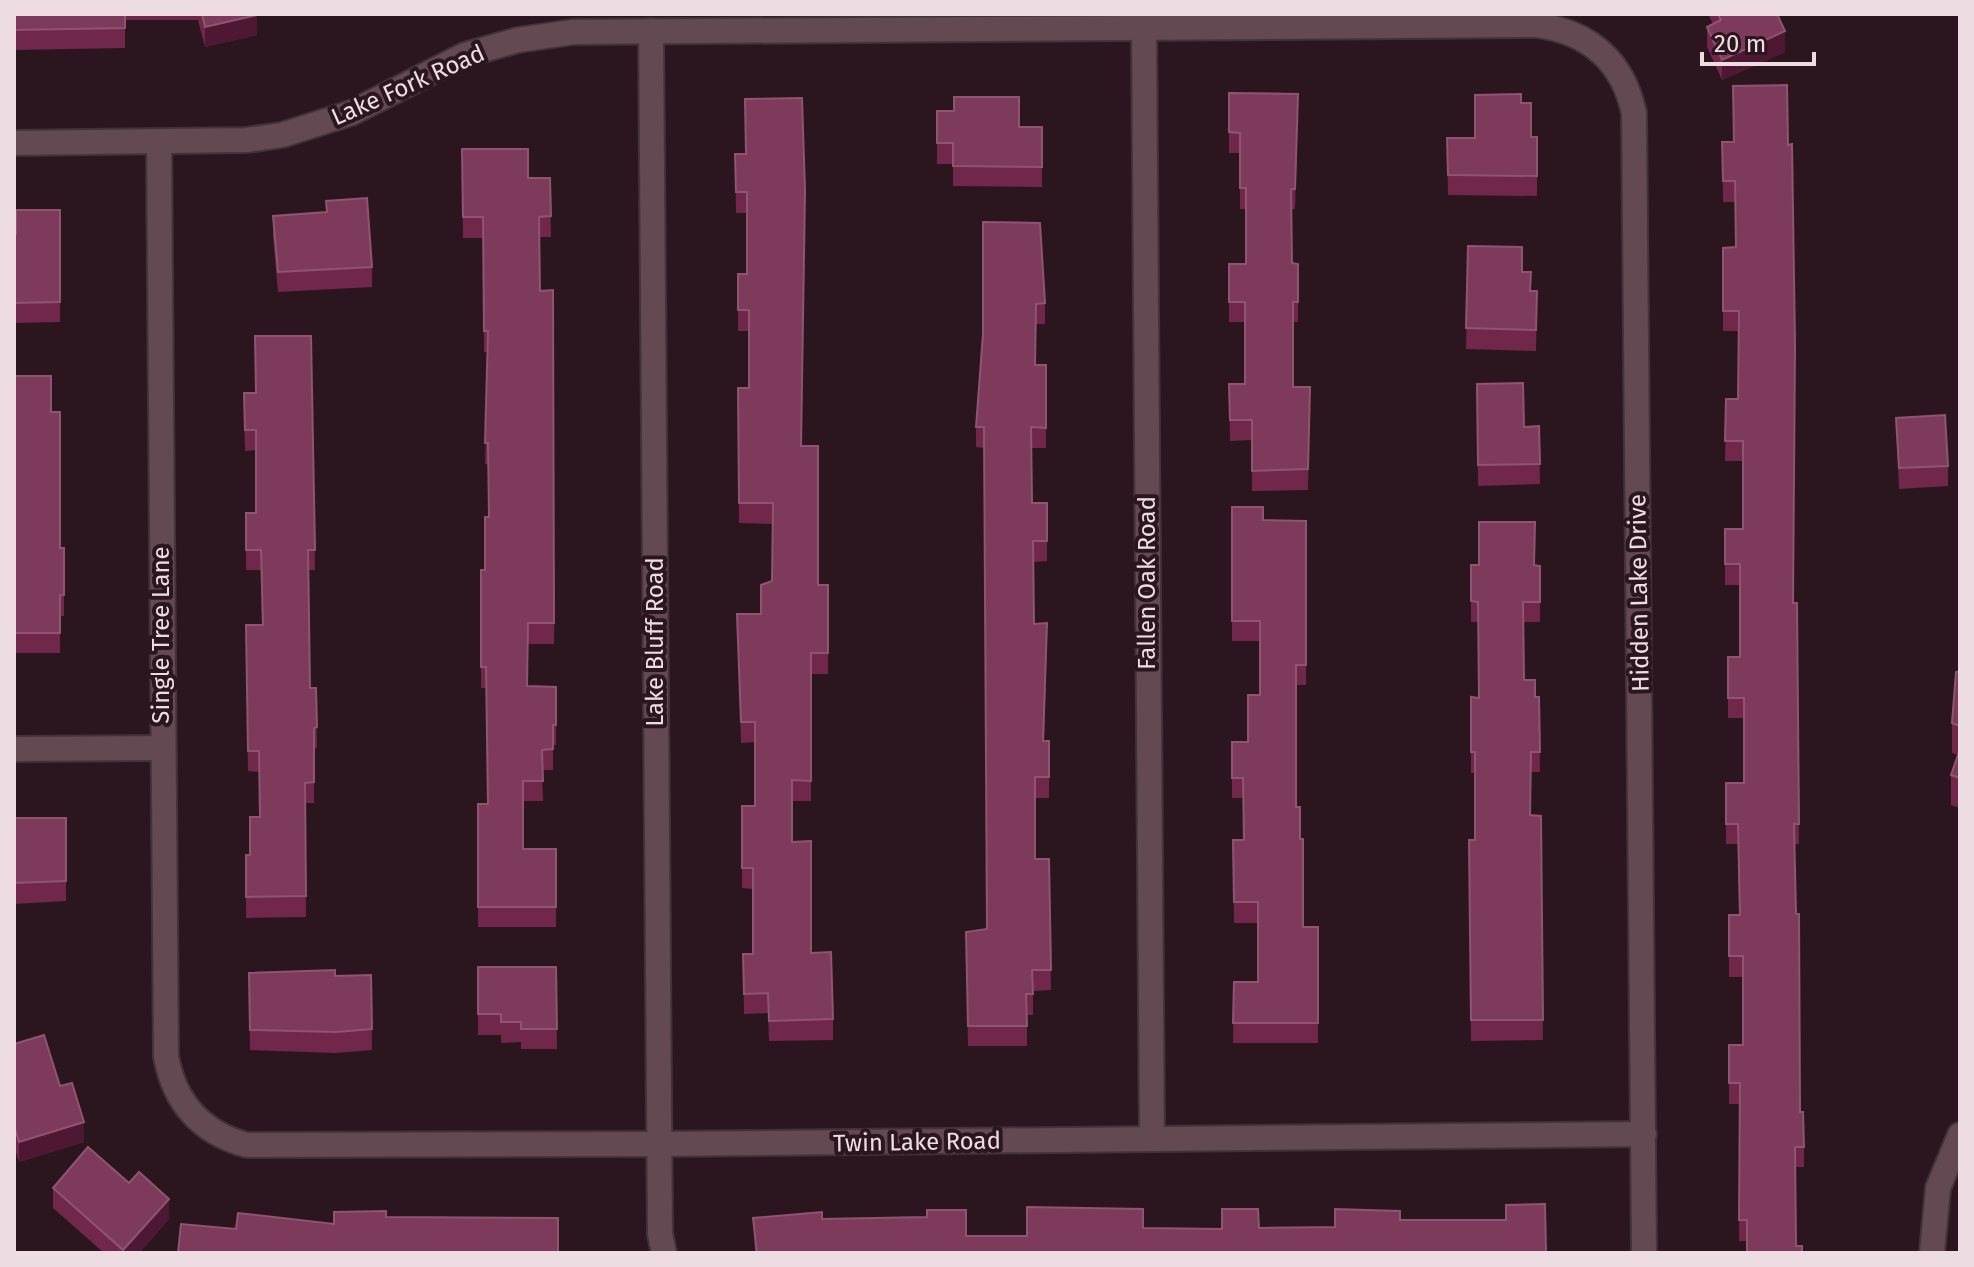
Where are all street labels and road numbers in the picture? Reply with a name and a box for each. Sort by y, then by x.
street label: Lake Fork Road [327,39,489,131]
street label: Hidden Lake Drive [1623,494,1655,692]
street label: Fallen Oak Road [1133,496,1161,670]
street label: Single Tree Lane [147,546,175,724]
street label: Lake Bluff Road [641,557,669,727]
street label: Twin Lake Road [833,1127,1001,1157]

